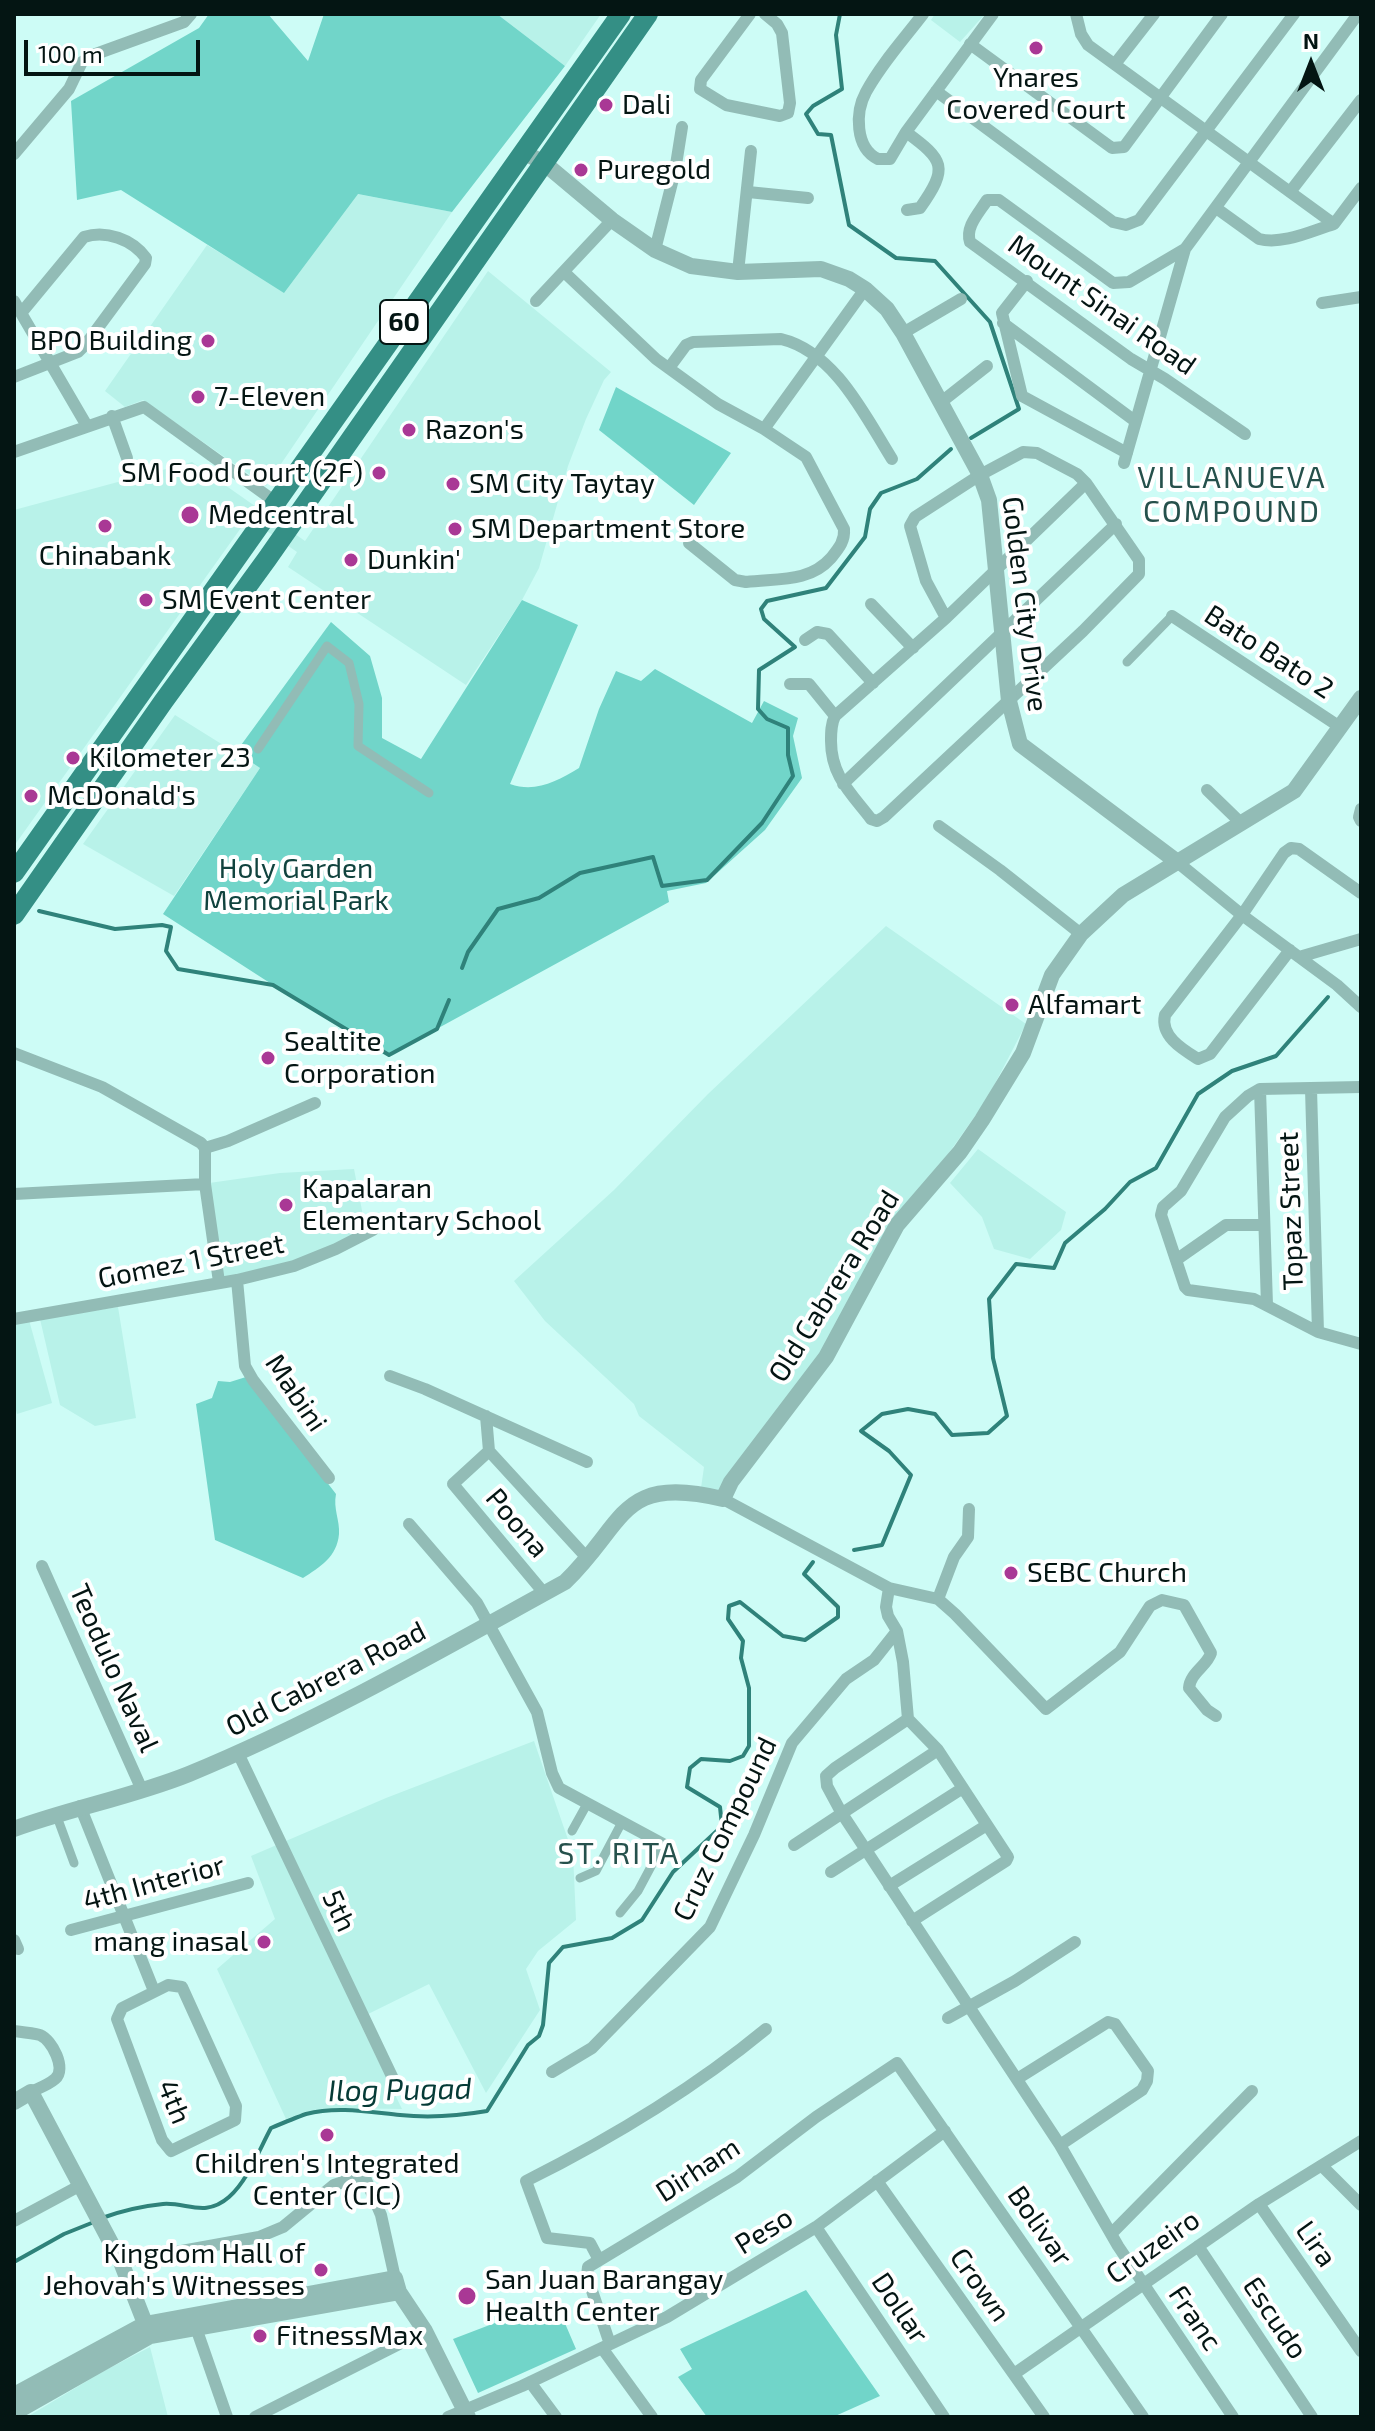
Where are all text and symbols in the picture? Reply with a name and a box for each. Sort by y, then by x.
scale bar [28,24,204,74]
north arrow [1271,24,1351,104]
text: N [1303,27,1319,53]
text: 100 m [38,39,103,68]
marker: Ynares Covered Court [1027,39,1045,57]
place label: Ynares Covered Court [946,61,1126,127]
place label: Dali [622,88,671,122]
marker: Dali [597,96,615,114]
place label: Puregold [597,153,711,187]
marker: Puregold [572,161,590,179]
street label: Mount Sinai Road [1002,228,1202,382]
road number: 60 [380,300,428,344]
place label: BPO Building [30,324,192,358]
marker: BPO Building [199,332,217,350]
place label: 7-Eleven [214,380,325,414]
marker: 7-Eleven [189,388,207,406]
place label: Razon's [425,413,524,447]
marker: Razon's [400,421,418,439]
place label: SM Food Court (2F) [121,456,363,490]
district label: VILLANUEVA COMPOUND [1137,460,1327,530]
marker: SM Food Court (2F) [370,464,388,482]
place label: SM City Taytay [469,467,655,501]
marker: SM City Taytay [444,475,462,493]
street label: Golden City Drive [995,495,1055,713]
place label: Medcentral [208,498,354,532]
marker: Medcentral [179,504,201,526]
place label: SM Department Store [471,512,745,546]
marker: Chinabank [96,517,114,535]
marker: SM Department Store [446,520,464,538]
place label: Chinabank [39,539,171,573]
place label: Dunkin' [367,543,461,577]
marker: Dunkin' [342,551,360,569]
place label: SM Event Center [162,583,371,617]
marker: SM Event Center [137,591,155,609]
street label: Bato Bato 2 [1198,598,1340,706]
place label: Kilometer 23 [89,741,251,775]
marker: Kilometer 23 [64,749,82,767]
place label: McDonald's [47,779,196,813]
marker: McDonald's [22,787,40,805]
park label: Holy Garden Memorial Park [203,852,389,918]
place label: Alfamart [1028,988,1141,1022]
marker: Alfamart [1003,996,1021,1014]
place label: Sealtite Corporation [284,1025,436,1091]
marker: Sealtite Corporation [259,1049,277,1067]
street label: Topaz Street [1271,1131,1311,1291]
place label: Kapalaran Elementary School [302,1172,541,1238]
street label: Old Cabrera Road [762,1184,906,1388]
marker: Kapalaran Elementary School [277,1196,295,1214]
street label: Gomez 1 Street [95,1226,287,1296]
street label: Mabini [258,1348,334,1438]
street label: Poona [478,1482,556,1564]
place label: SEBC Church [1027,1556,1187,1590]
marker: SEBC Church [1002,1564,1020,1582]
street label: Teodulo Naval [62,1579,166,1757]
street label: Old Cabrera Road [220,1614,432,1744]
street label: Cruz Compound [666,1732,784,1926]
district label: ST. RITA [558,1836,680,1872]
street label: 4th Interior [80,1848,228,1918]
street label: 5th [315,1885,363,1937]
place label: mang inasal [93,1925,248,1959]
marker: mang inasal [255,1933,273,1951]
water label: Ilog Pugad [328,2071,472,2109]
street label: 4th [150,2075,198,2129]
marker: Children's Integrated Center (CIC) [318,2126,336,2144]
street label: Dirham [650,2131,746,2209]
place label: Children's Integrated Center (CIC) [194,2147,460,2213]
street label: Bolivar [1000,2180,1080,2272]
street label: Peso [729,2200,799,2262]
street label: Cruzeiro [1100,2203,1206,2291]
street label: Lira [1288,2215,1344,2273]
place label: Kingdom Hall of Jehovah's Witnesses [43,2237,305,2303]
street label: Crown [943,2242,1017,2328]
marker: Kingdom Hall of Jehovah's Witnesses [312,2261,330,2279]
place label: San Juan Barangay Health Center [485,2263,723,2329]
street label: Dollar [864,2266,936,2350]
street label: Escudo [1235,2271,1315,2365]
street label: Franc [1161,2279,1229,2357]
marker: San Juan Barangay Health Center [456,2285,478,2307]
place label: FitnessMax [276,2319,423,2353]
marker: FitnessMax [251,2327,269,2345]

